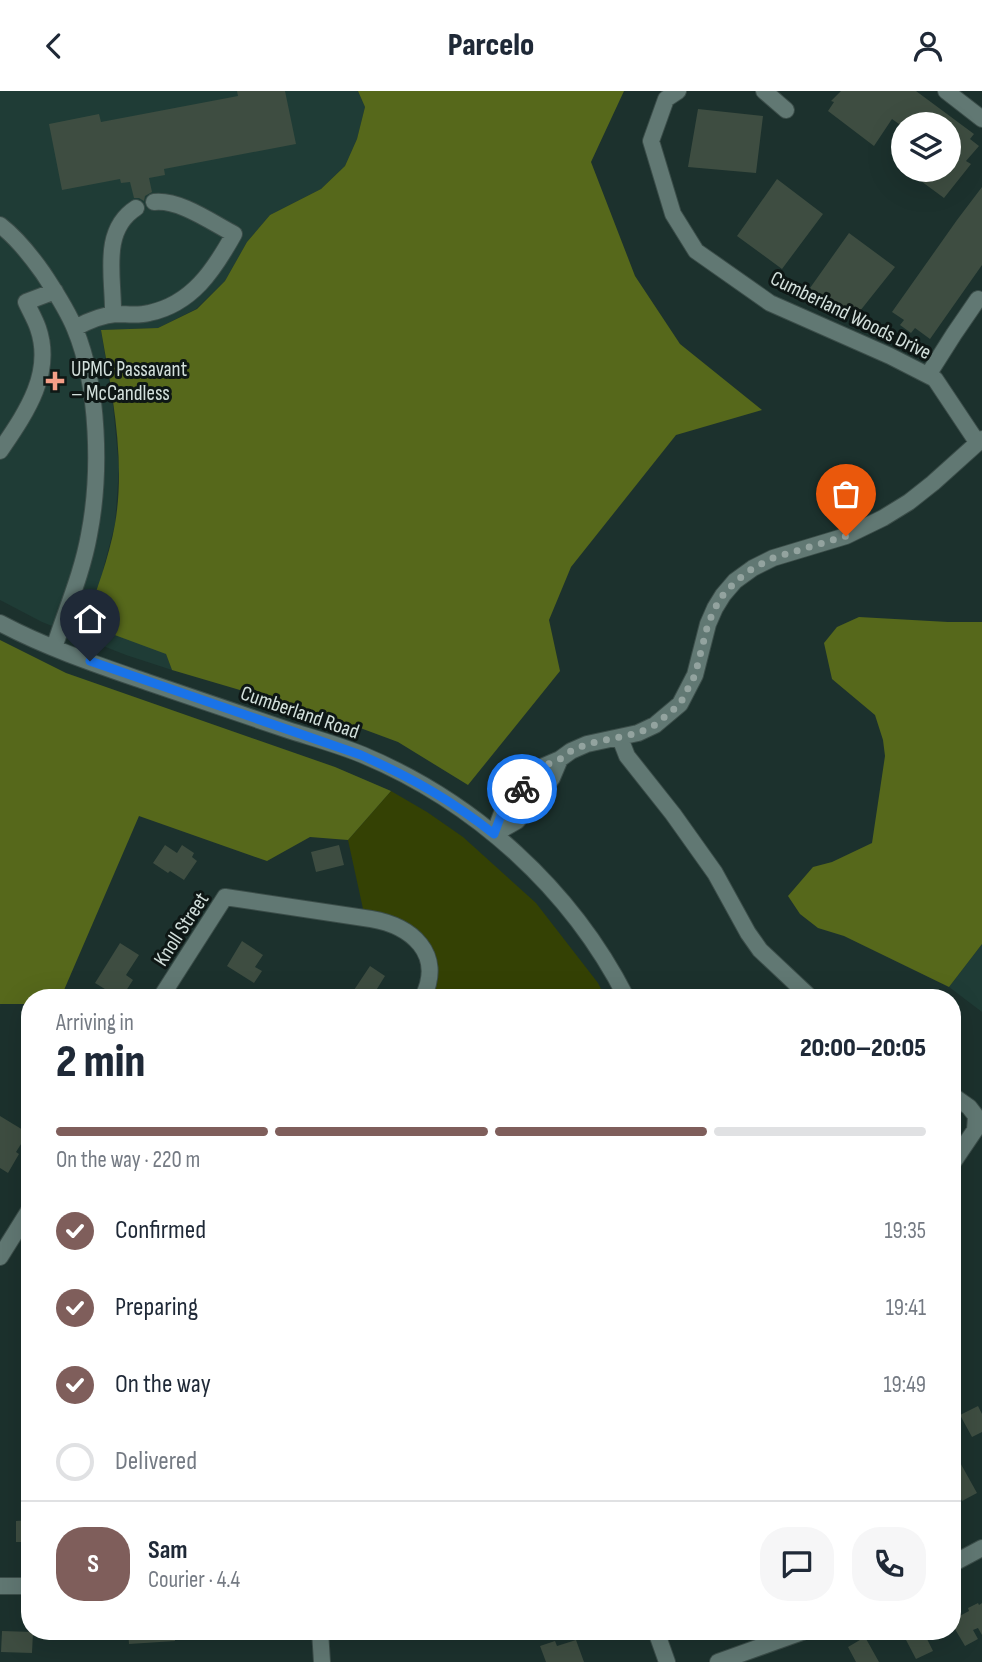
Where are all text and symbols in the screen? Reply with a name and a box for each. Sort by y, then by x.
text: Parcelo [448,26,534,65]
icon: back [35,27,73,65]
icon: person [909,27,947,65]
map controls [891,112,961,182]
button: layers [891,112,961,182]
street label: Cumberland Woods Drive [766,266,935,365]
place label: UPMC Passavant – McCandless [71,357,187,406]
marker: UPMC Passavant – McCandless [45,371,65,391]
pin [816,464,876,536]
icon: bag [827,475,865,513]
pin [60,589,120,661]
icon: home [71,600,109,638]
street label: Cumberland Road [237,681,362,744]
courier [487,754,557,824]
icon: bike [503,770,541,808]
street label: Knoll Street [148,888,214,971]
text: Arriving in [56,1009,134,1037]
text: 20:00–20:05 [800,1033,926,1064]
text: 2 min [56,1035,145,1090]
text: On the way · 220 m [56,1146,200,1174]
icon: check [56,1212,94,1250]
text: Confirmed [115,1215,206,1246]
text: 19:35 [885,1217,926,1245]
icon: check [56,1289,94,1327]
text: Preparing [115,1292,198,1323]
text: 19:41 [886,1294,926,1322]
icon: check [56,1366,94,1404]
text: On the way [115,1369,211,1400]
text: 19:49 [884,1371,926,1399]
text: Delivered [115,1446,197,1477]
button: chat [760,1527,834,1601]
button: phone [852,1527,926,1601]
text: Sam [148,1535,188,1566]
text: S [87,1549,99,1580]
text: Courier · 4.4 [148,1566,240,1594]

